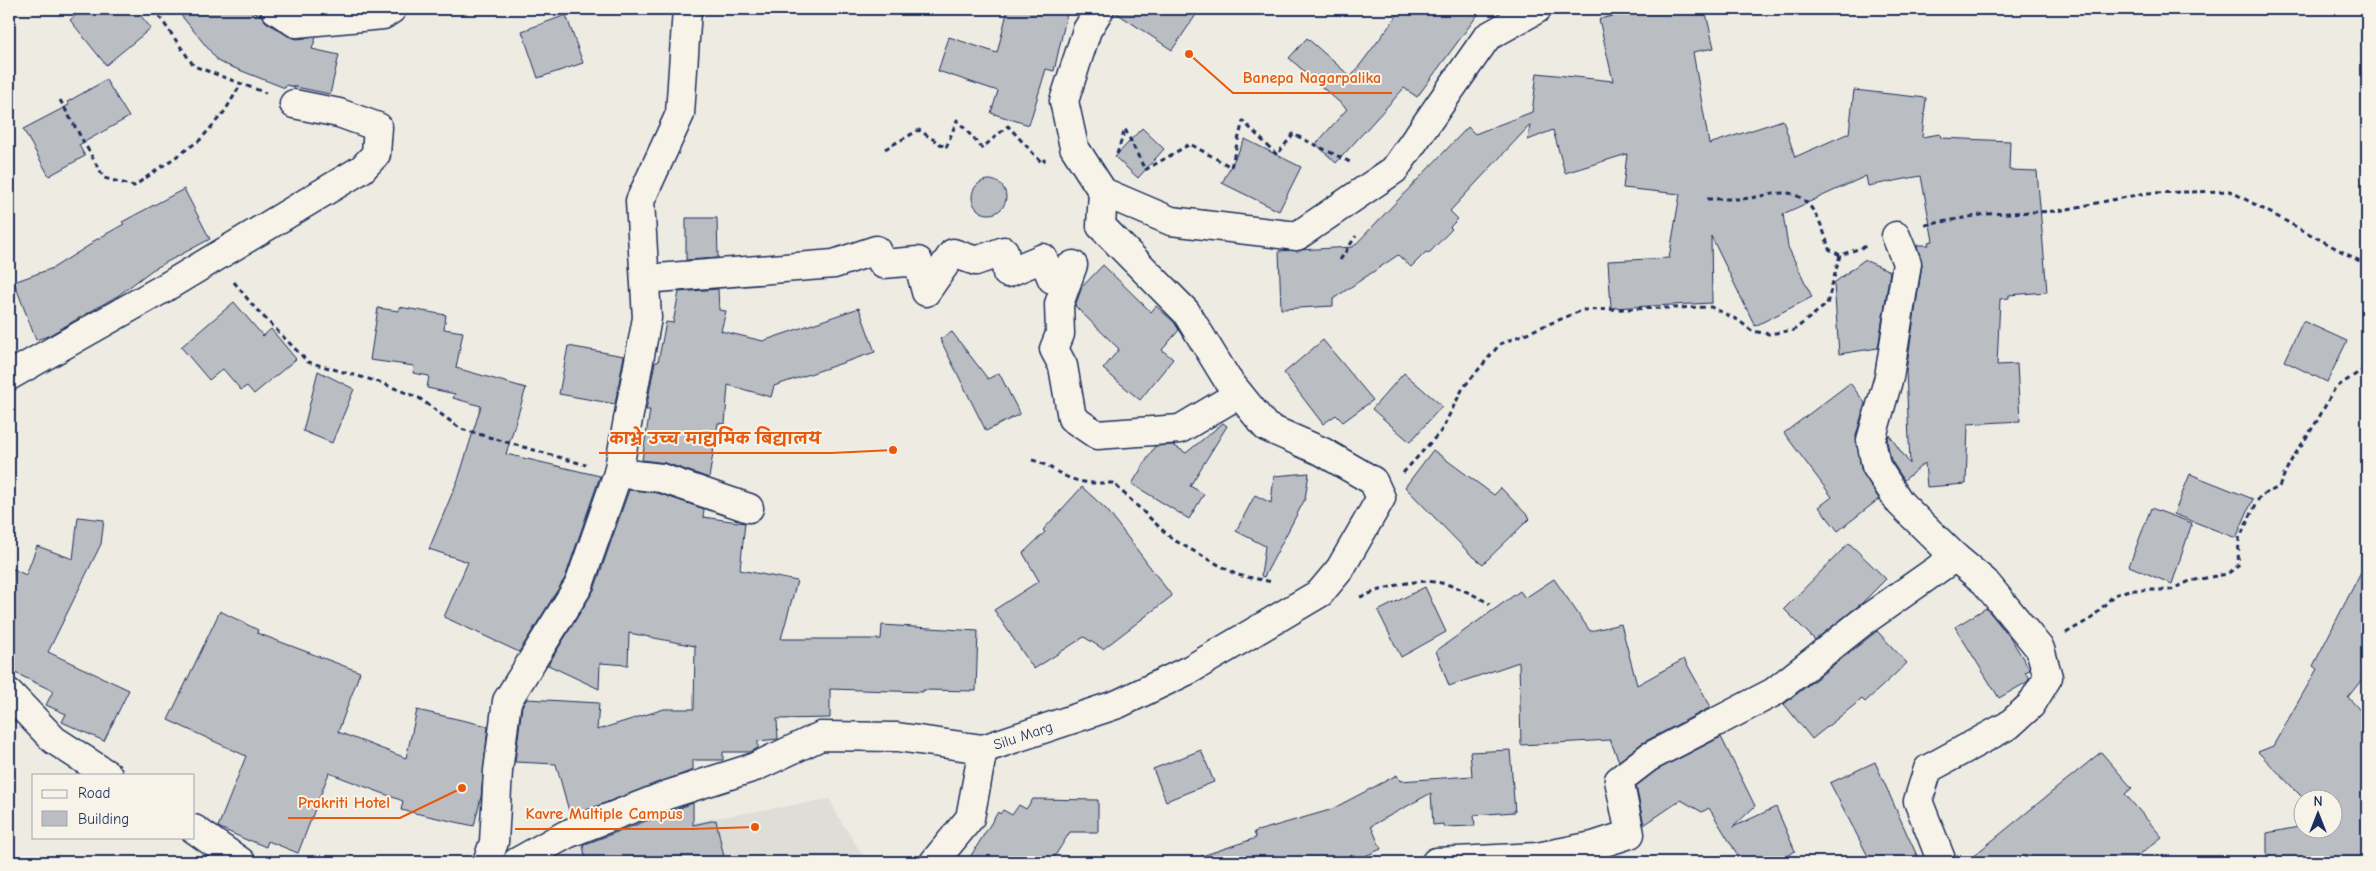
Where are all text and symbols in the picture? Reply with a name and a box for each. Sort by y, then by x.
callout: Banepa Nagarpalika [1233,62,1392,93]
text: Banepa Nagarpalika [1243,69,1381,87]
callout: काभ्रे उच्च माद्यमिक बिद्यालय [599,422,831,453]
text: काभ्रे उच्च माद्यमिक बिद्यालय [609,426,822,448]
street label: Silu Marg [991,717,1055,754]
legend [32,774,195,838]
text: Road [78,784,110,802]
callout: Prakriti Hotel [288,787,400,818]
north arrow [2294,788,2344,838]
text: N [2313,793,2323,810]
text: Prakriti Hotel [298,794,390,812]
callout: Kavre Multiple Campus [515,798,692,829]
text: Kavre Multiple Campus [525,805,683,823]
text: Building [78,810,129,828]

